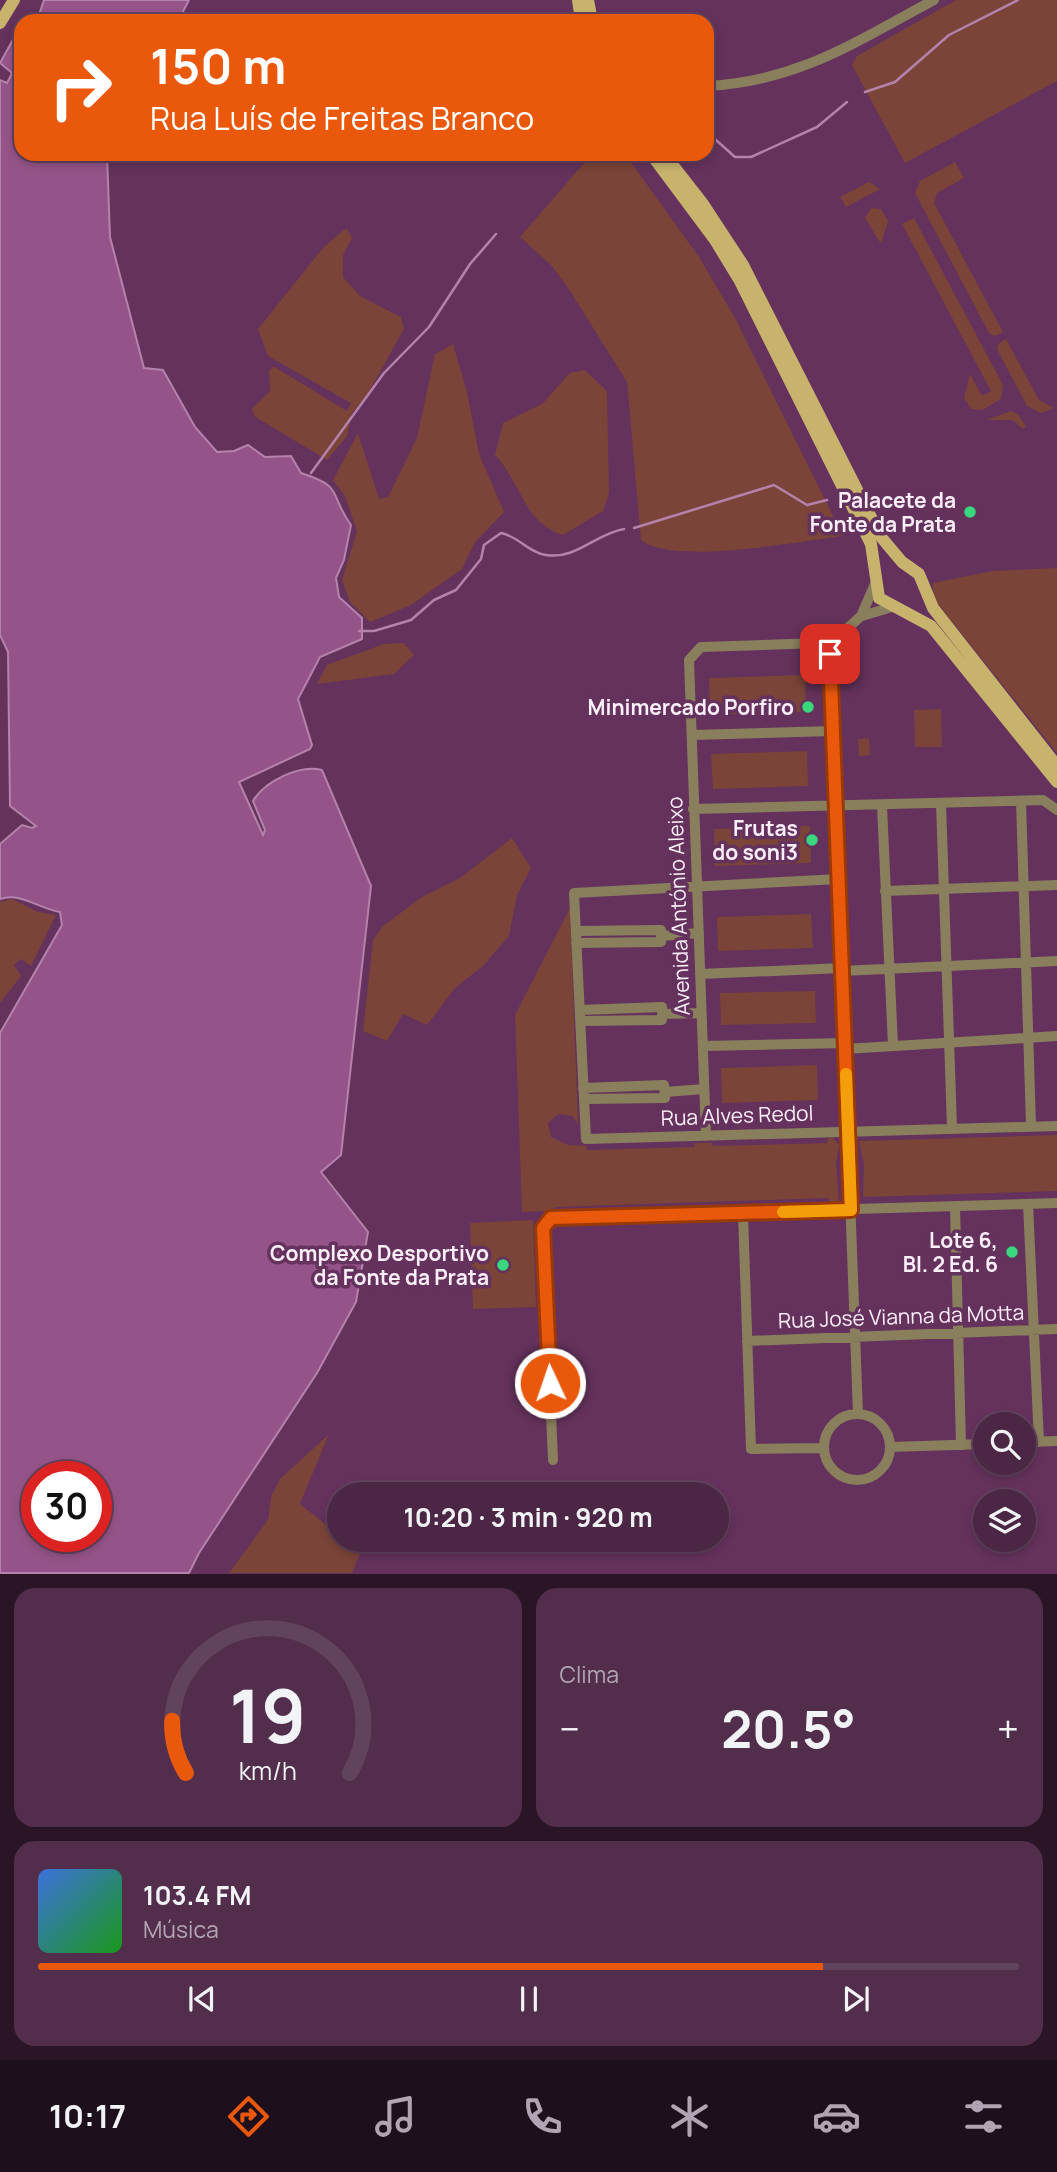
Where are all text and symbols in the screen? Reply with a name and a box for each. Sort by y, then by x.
text: 150 m [150,32,286,99]
icon: right [35,42,126,133]
text: Rua Luís de Freitas Branco [150,96,534,140]
place label: Palacete da Fonte da Prata [810,486,956,538]
marker: Palacete da Fonte da Prata [962,504,978,520]
pin [800,624,860,684]
icon: arrive [811,635,849,673]
place label: Minimercado Porfiro [588,693,794,721]
marker: Minimercado Porfiro [800,699,816,715]
street label: Avenida António Aleixo [660,796,696,1016]
place label: Frutas do soni3 [712,814,798,866]
marker: Frutas do soni3 [804,832,820,848]
street label: Rua Alves Redol [660,1098,814,1132]
place label: Lote 6, Bl. 2 Ed. 6 [903,1226,998,1278]
place label: Complexo Desportivo da Fonte da Prata [270,1239,489,1291]
marker: Lote 6, Bl. 2 Ed. 6 [1004,1244,1020,1260]
marker: Complexo Desportivo da Fonte da Prata [495,1257,511,1273]
street label: Rua José Vianna da Motta [777,1298,1025,1334]
position arrow [513,1346,587,1420]
map controls [973,1412,1036,1552]
button: search [973,1412,1036,1475]
speed limit sign: 30 [21,1461,112,1552]
button: layers [973,1489,1036,1552]
text: 10:20 · 3 min · 920 m [403,1499,653,1535]
text: Clima [560,1658,619,1690]
text: 19 [229,1666,306,1766]
text: 20.5° [721,1693,856,1764]
text: − [560,1702,580,1754]
text: + [997,1702,1019,1754]
text: km/h [239,1753,297,1788]
text: 103.4 FM [143,1877,251,1913]
text: Música [143,1913,219,1945]
icon: previous [183,1980,221,2018]
icon: pause [510,1980,548,2018]
icon: next [837,1980,875,2018]
icon: directions [224,2092,273,2141]
icon: music [371,2092,420,2141]
icon: phone [518,2092,567,2141]
icon: climate [665,2092,714,2141]
icon: car [812,2092,861,2141]
icon: filters [959,2092,1008,2141]
text: 10:17 [49,2094,126,2138]

